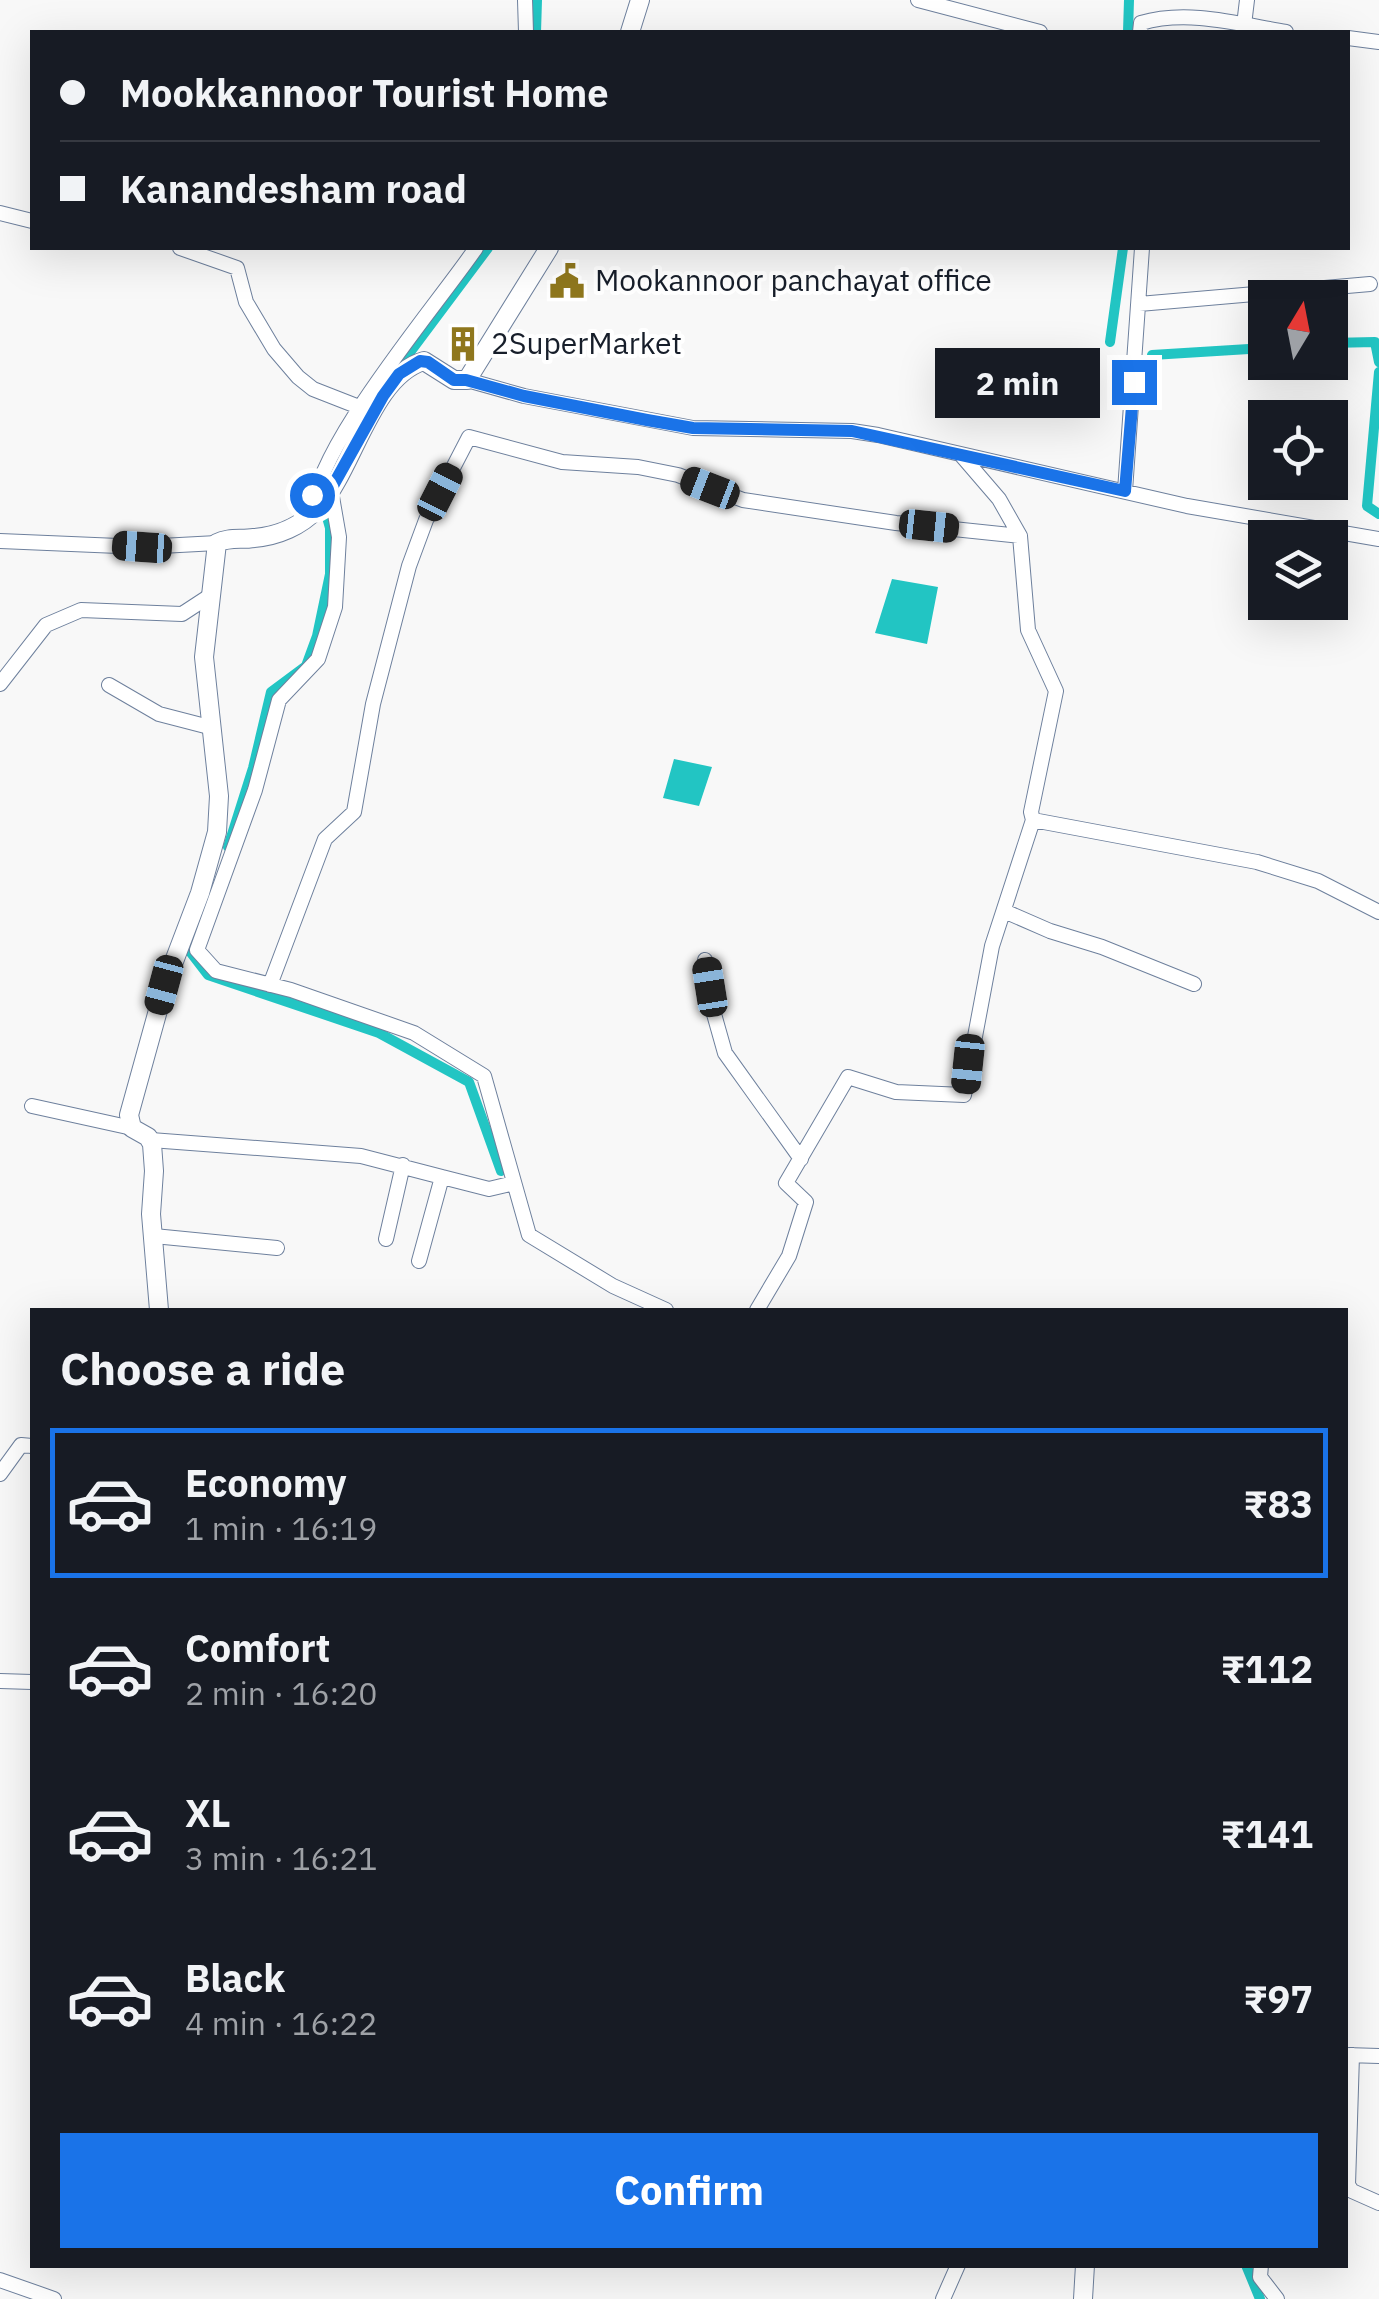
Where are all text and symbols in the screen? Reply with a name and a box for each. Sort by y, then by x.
text: Mookkannoor Tourist Home [120,68,609,117]
text: Kanandesham road [120,164,467,213]
place label: Mookannoor panchayat office [595,260,992,299]
public building icon: Mookannoor panchayat office [548,262,586,300]
north arrow [1248,280,1348,380]
map controls [1248,280,1348,620]
place label: 2SuperMarket [491,323,682,362]
building icon: 2SuperMarket [444,325,482,363]
callout: 2 min [934,347,1099,417]
route end [1112,360,1157,405]
text: 2 min [976,362,1059,404]
button: locate [1248,400,1348,500]
car [413,458,467,526]
car [677,463,743,513]
route start [290,473,335,518]
car [898,508,960,544]
button: layers [1248,520,1348,620]
car [111,530,173,564]
car [142,952,186,1018]
car [690,955,730,1019]
car [950,1033,986,1095]
text: Choose a ride [60,1339,345,1397]
icon: car [65,1458,155,1548]
text: Economy [185,1458,347,1507]
text: ₹83 [1243,1479,1313,1528]
text: 1 min · 16:19 [185,1507,378,1549]
icon: car [65,1623,155,1713]
text: Comfort [185,1623,330,1672]
text: ₹112 [1221,1644,1313,1693]
text: 2 min · 16:20 [185,1672,378,1714]
icon: car [65,1788,155,1878]
text: XL [185,1788,231,1837]
text: ₹141 [1221,1809,1313,1858]
text: 3 min · 16:21 [185,1837,378,1879]
icon: car [65,1953,155,2043]
text: Black [185,1953,285,2002]
text: ₹97 [1243,1974,1313,2023]
text: 4 min · 16:22 [185,2002,378,2044]
button: Confirm [60,2133,1318,2248]

